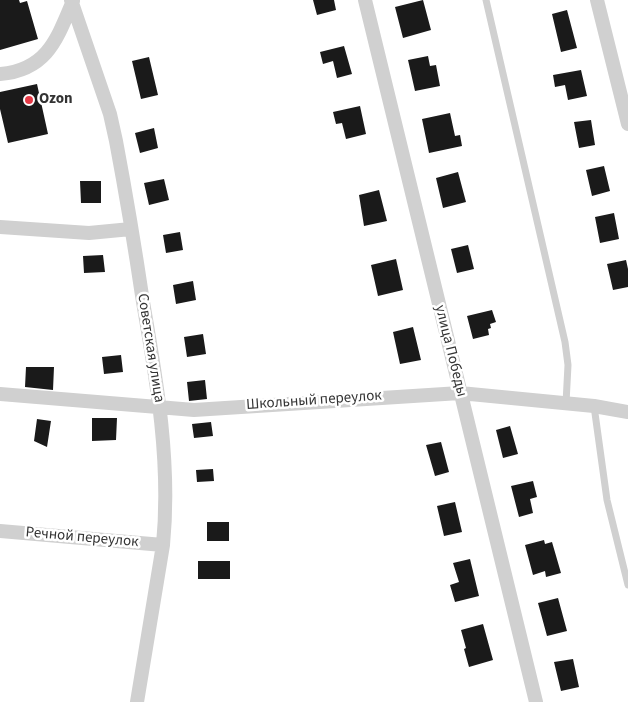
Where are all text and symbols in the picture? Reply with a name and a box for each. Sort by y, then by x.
place label: Ozon [39,91,73,109]
marker: Ozon [23,94,35,106]
street label: Советская улица [133,292,167,404]
street label: улица Победы [430,303,470,399]
street label: Школьный переулок [246,387,382,415]
street label: Речной переулок [25,524,139,552]

